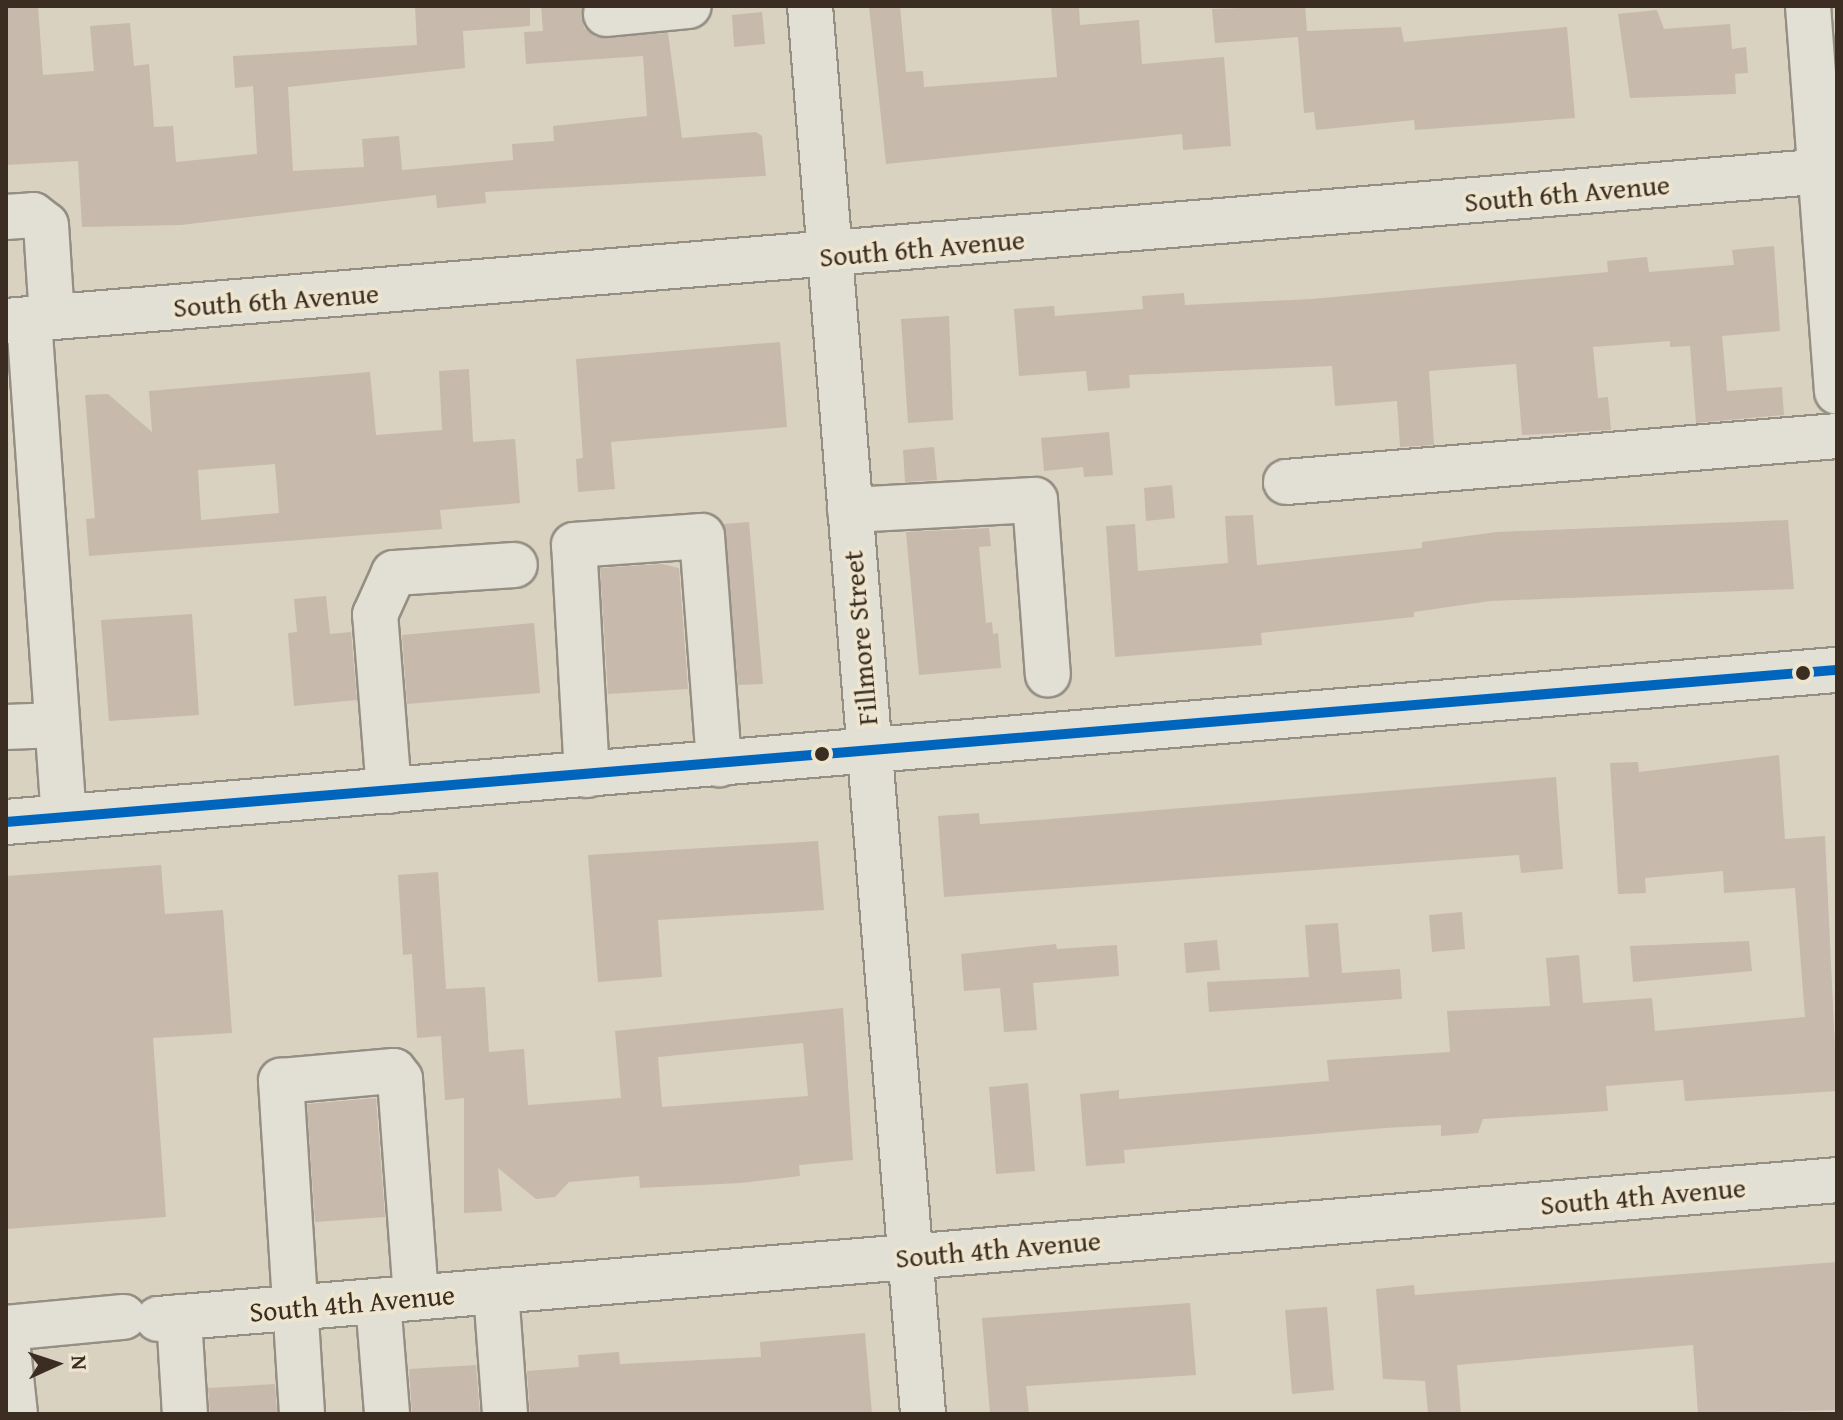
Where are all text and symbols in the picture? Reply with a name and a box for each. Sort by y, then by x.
street label: South 6th Avenue [1463,167,1671,219]
street label: South 6th Avenue [818,222,1026,274]
street label: South 6th Avenue [172,276,380,324]
street label: Fillmore Street [836,549,884,727]
unlabelled marker [1795,665,1811,681]
unlabelled marker [814,746,830,762]
street label: South 4th Avenue [1539,1170,1747,1222]
street label: South 4th Avenue [894,1223,1102,1275]
street label: South 4th Avenue [248,1277,456,1329]
north arrow [16,1324,96,1404]
text: N [64,1355,96,1371]

